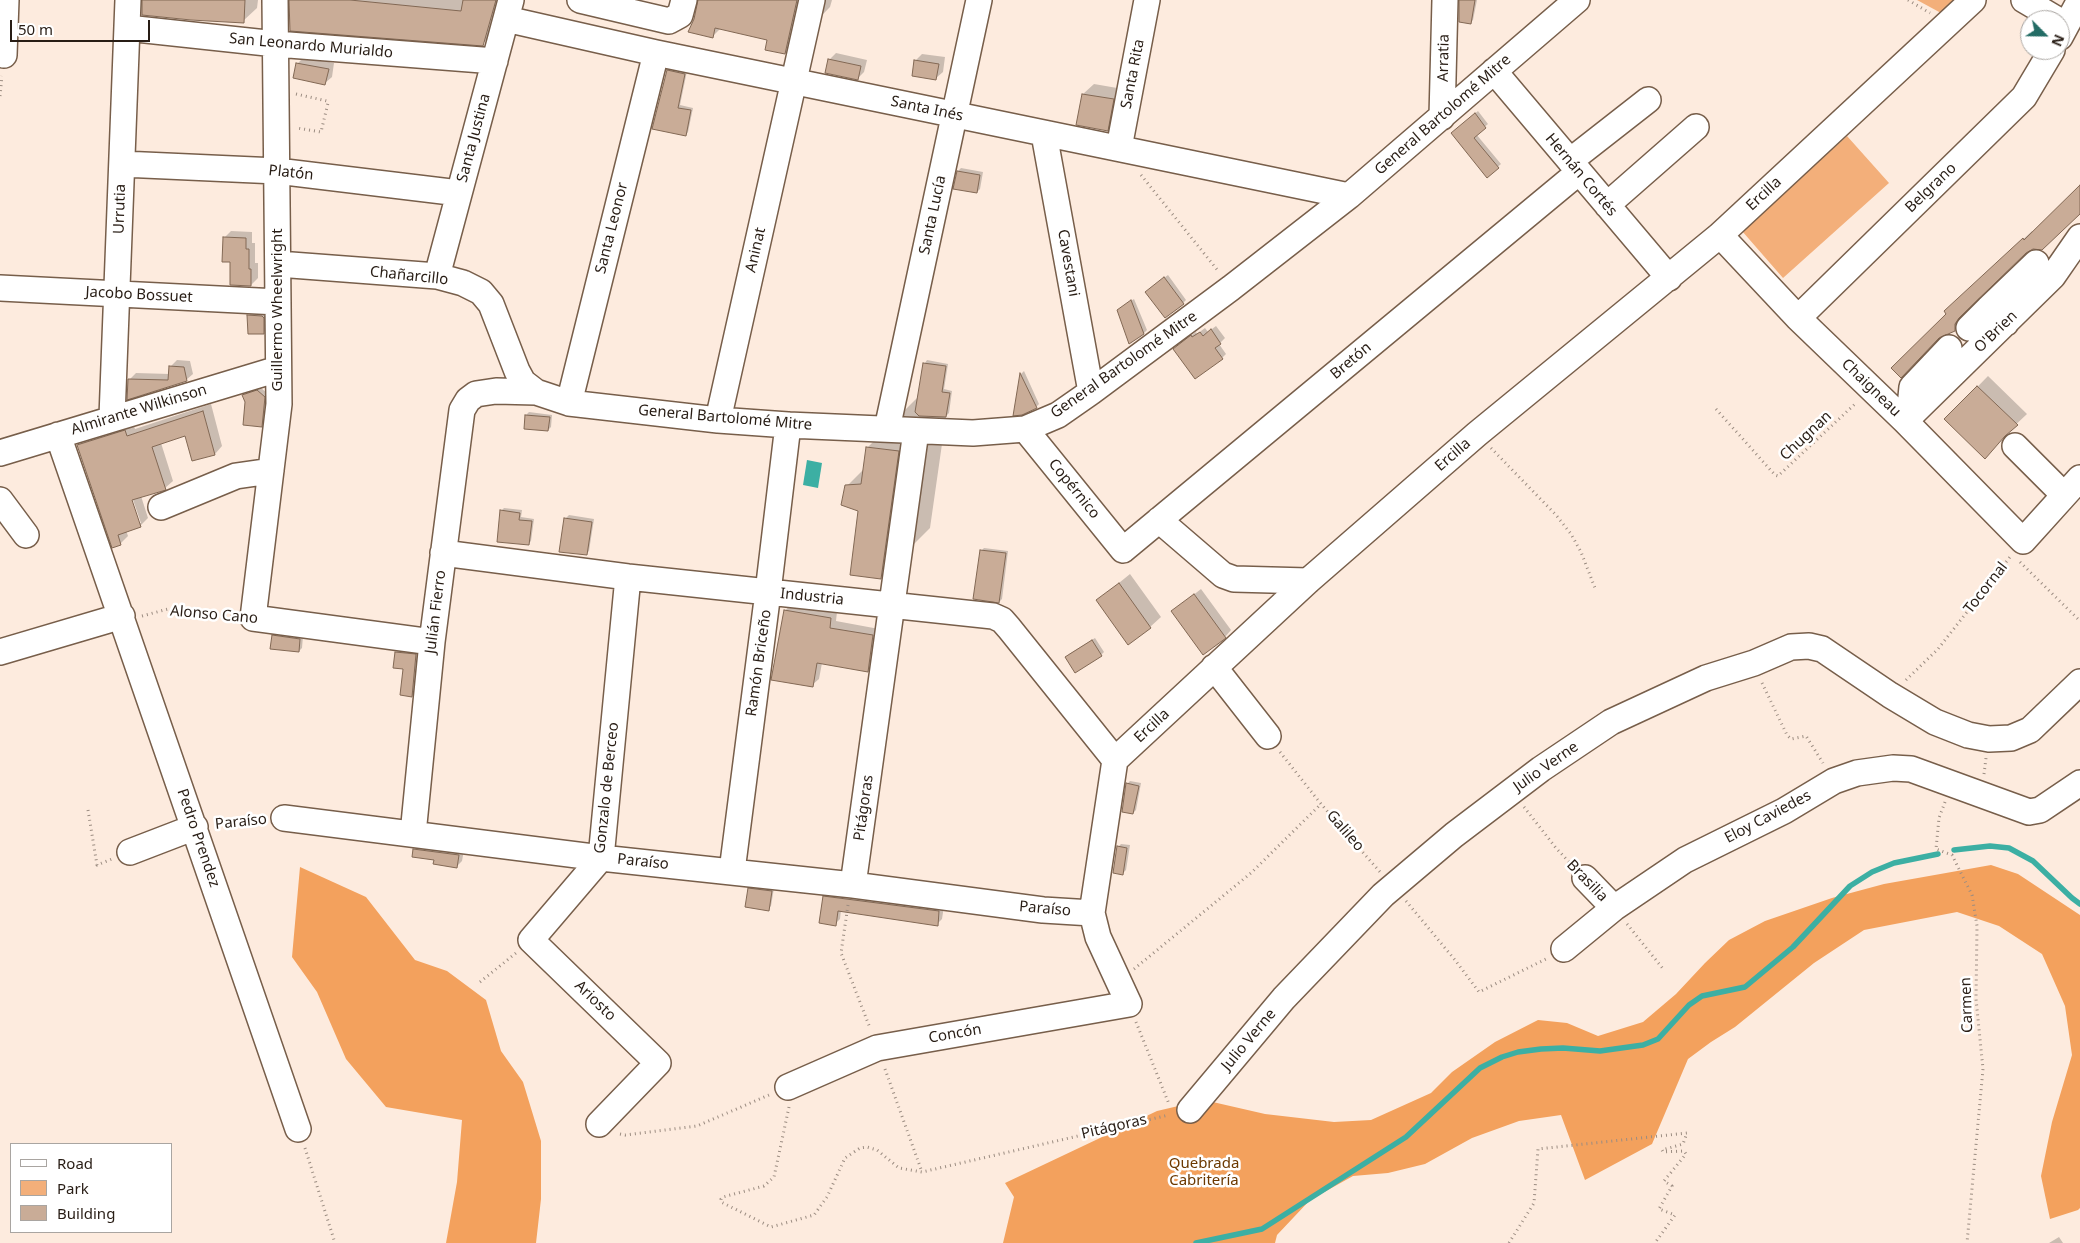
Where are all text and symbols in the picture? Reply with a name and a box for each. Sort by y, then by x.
scale bar [12,10,152,42]
north arrow [2020,10,2070,60]
text: 50 m [18,19,53,39]
street label: San Leonardo Murialdo [228,30,394,62]
text: N [2047,32,2069,50]
street label: Arratia [1435,34,1453,82]
street label: Santa Rita [1117,38,1149,110]
street label: General Bartolomé Mitre [1371,51,1515,179]
street label: Santa Justina [454,92,494,184]
street label: Santa Inés [889,93,965,125]
street label: Hernán Cortés [1541,130,1621,220]
street label: Belgrano [1902,159,1960,217]
street label: Platón [268,162,314,184]
street label: Ercilla [1743,173,1785,215]
street label: Santa Lucía [916,174,950,256]
street label: Santa Leonor [592,180,632,276]
street label: Urrutia [110,184,130,234]
street label: Aninat [742,226,770,274]
street label: Guillermo Wheelwright [269,228,287,392]
street label: Cavestani [1053,228,1083,298]
street label: Chañarcillo [369,263,449,289]
street label: Jacobo Bossuet [85,283,193,307]
street label: O'Brien [1971,307,2021,357]
street label: General Bartolomé Mitre [1047,308,1201,422]
street label: Bretón [1327,339,1375,383]
street label: Chaigneau [1838,355,1904,421]
street label: Almirante Wilkinson [69,381,209,439]
street label: General Bartolomé Mitre [637,401,813,435]
street label: Chugnan [1776,408,1836,464]
street label: Ercilla [1431,435,1475,475]
street label: Copérnico [1044,455,1104,523]
street label: Tocornal [1960,559,2012,617]
street label: Julián Fierro [422,569,450,655]
street label: Industria [779,585,845,609]
street label: Alonso Cano [169,602,259,628]
street label: Ramón Briceño [743,608,775,718]
street label: Ercilla [1131,705,1173,747]
street label: Gonzalo de Berceo [591,721,623,855]
street label: Julio Verne [1510,738,1582,796]
street label: Pitágoras [850,774,878,842]
street label: Pedro Prendez [173,786,223,890]
street label: Eloy Caviedes [1722,787,1814,847]
street label: Galileo [1322,807,1368,855]
street label: Paraíso [214,810,268,834]
street label: Paraíso [616,850,670,874]
street label: Brasilia [1563,856,1611,906]
street label: Paraíso [1018,898,1072,920]
street label: Ariosto [571,977,619,1025]
street label: Carmen [1957,977,1977,1033]
street label: Julio Verne [1218,1005,1280,1075]
street label: Concón [927,1021,983,1047]
street label: Pitágoras [1080,1111,1148,1143]
legend [10,1143,172,1233]
text: Road [57,1153,93,1173]
park label: Quebrada Cabritería [1169,1155,1239,1190]
text: Park [57,1178,89,1198]
text: Building [57,1203,115,1223]

